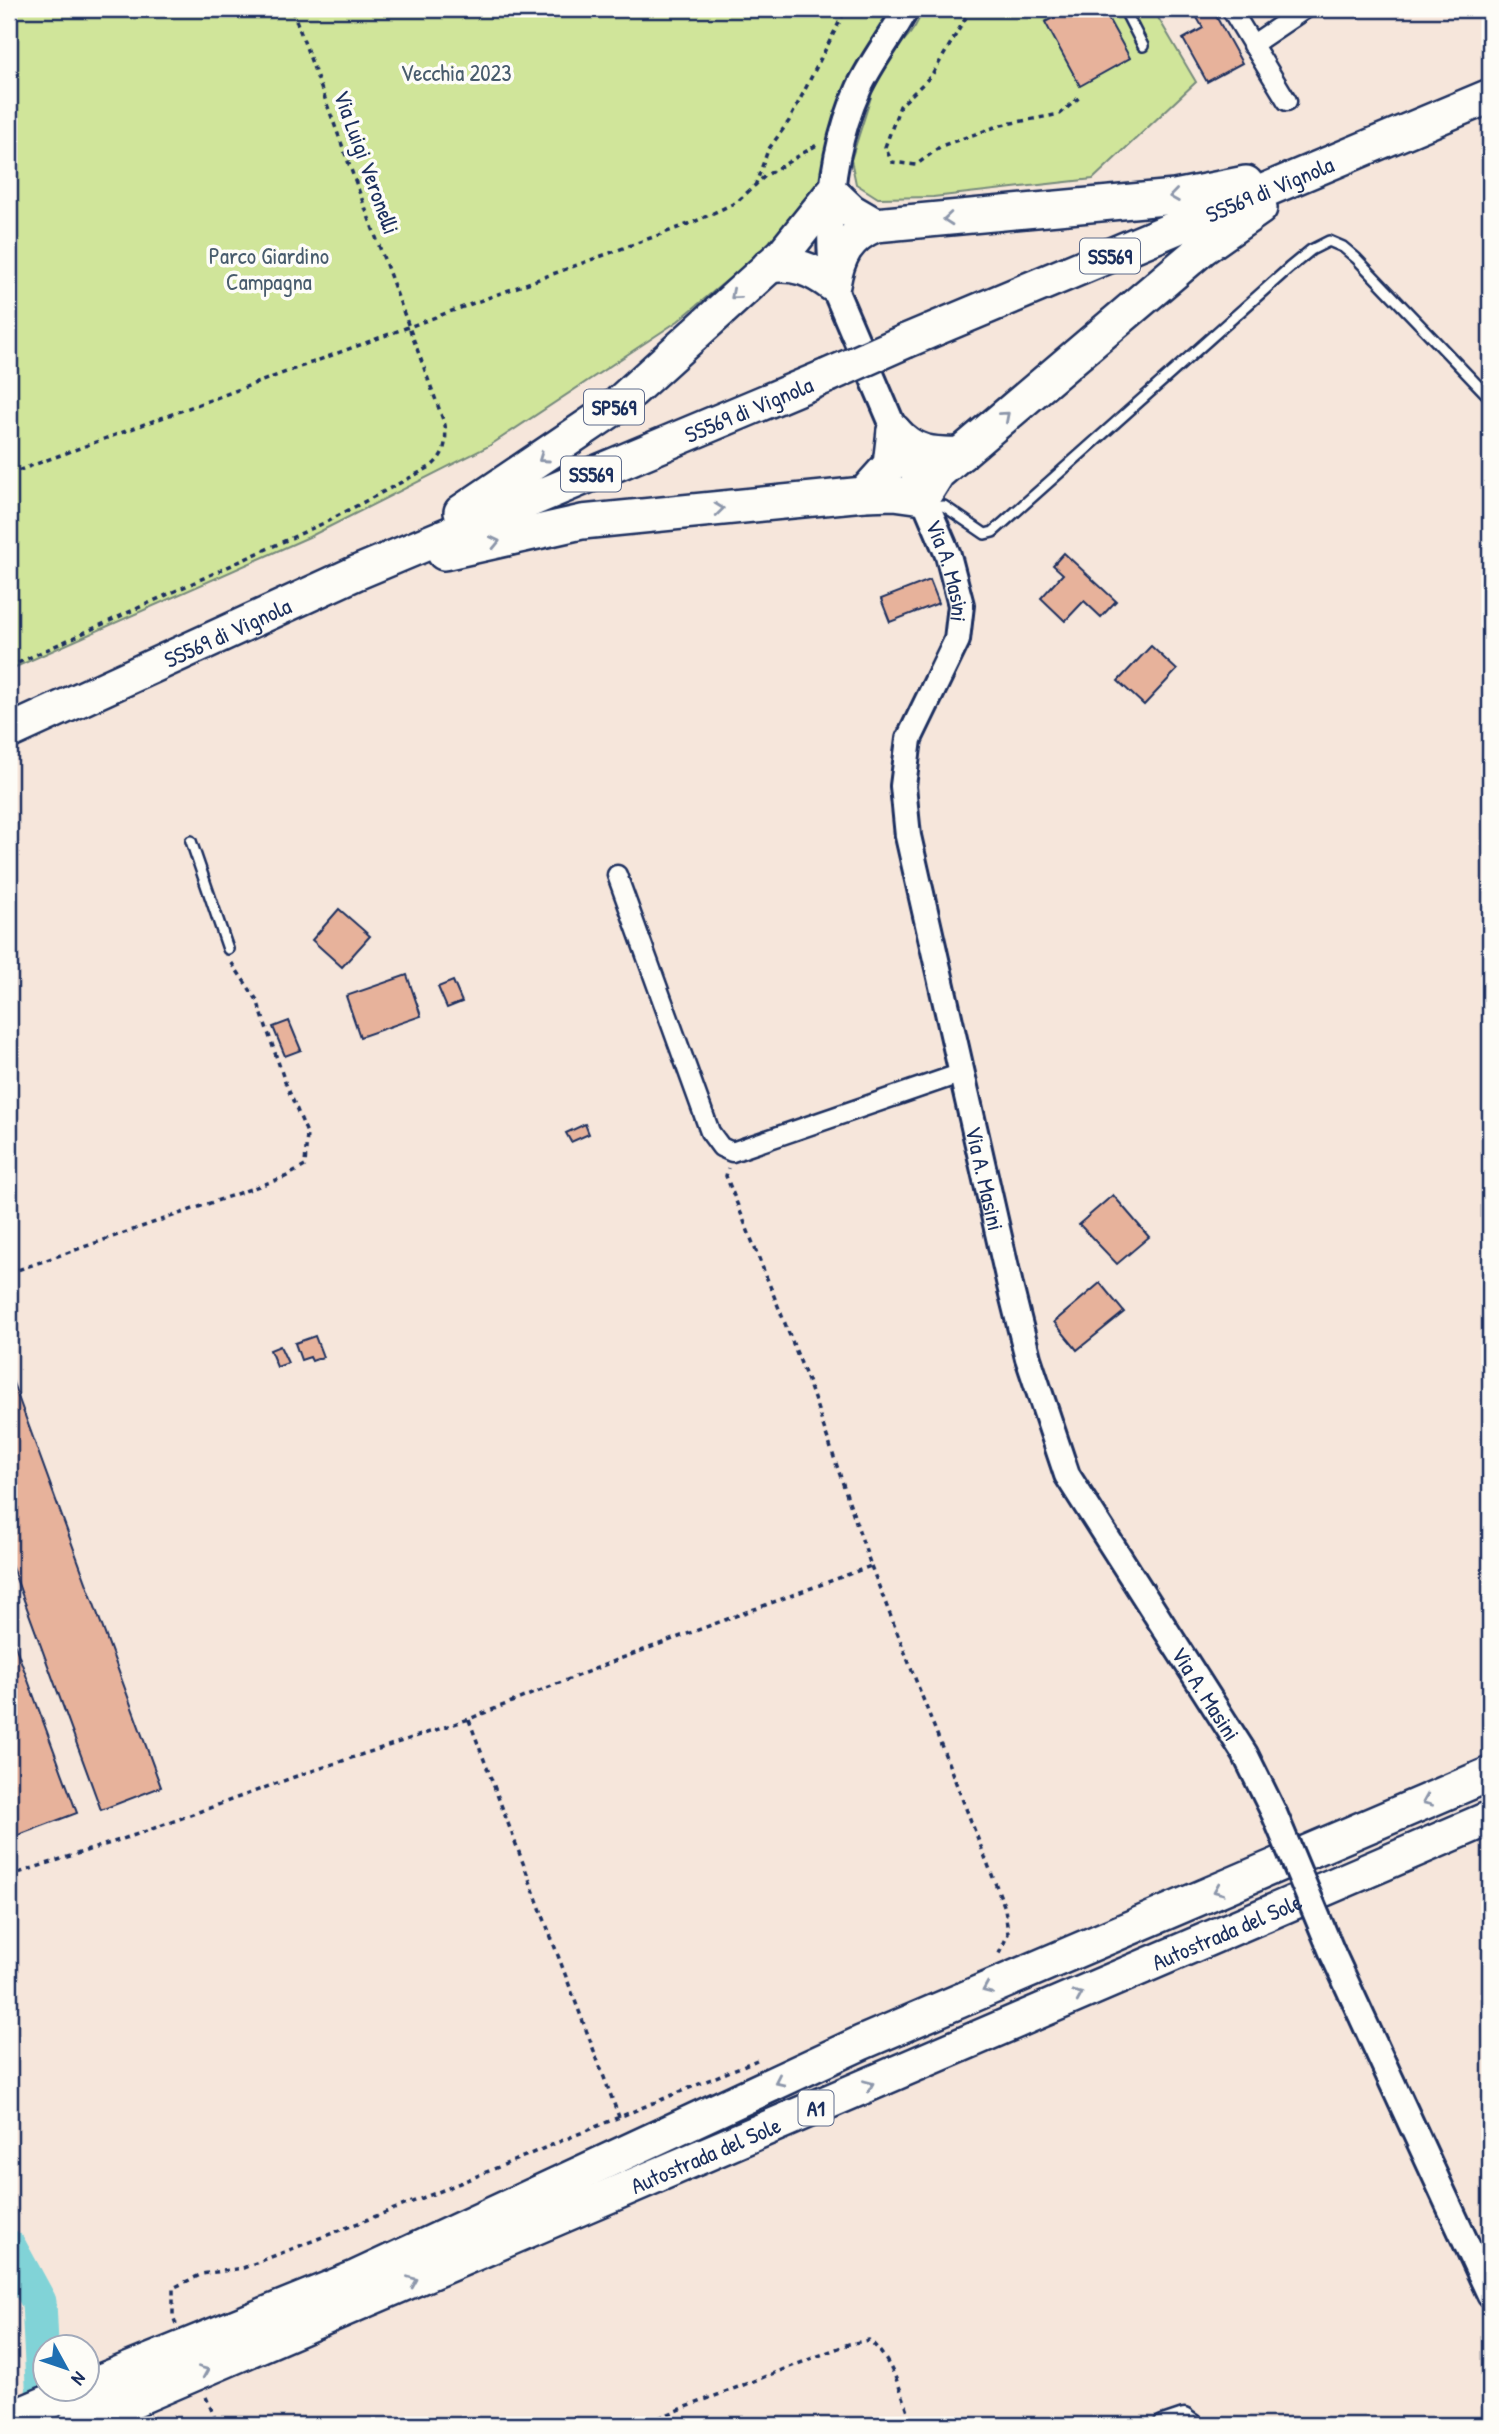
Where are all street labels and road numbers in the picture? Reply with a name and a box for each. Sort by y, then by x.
street label: Via Luigi Veronelli [327,86,407,238]
street label: SS569 di Vignola [1200,148,1338,229]
road number: SS569 [1080,238,1140,274]
street label: SS569 di Vignola [679,368,817,450]
road number: SP569 [584,390,644,424]
road number: SS569 [561,456,621,491]
street label: Via A. Masini [919,514,976,624]
street label: SS569 di Vignola [159,590,296,675]
street label: Via A. Masini [959,1123,1013,1233]
street label: Via A. Masini [1165,1640,1248,1746]
street label: Autostrada del Sole [1147,1885,1306,1977]
road number: A1 [798,2090,834,2126]
street label: Autostrada del Sole [626,2109,785,2200]

